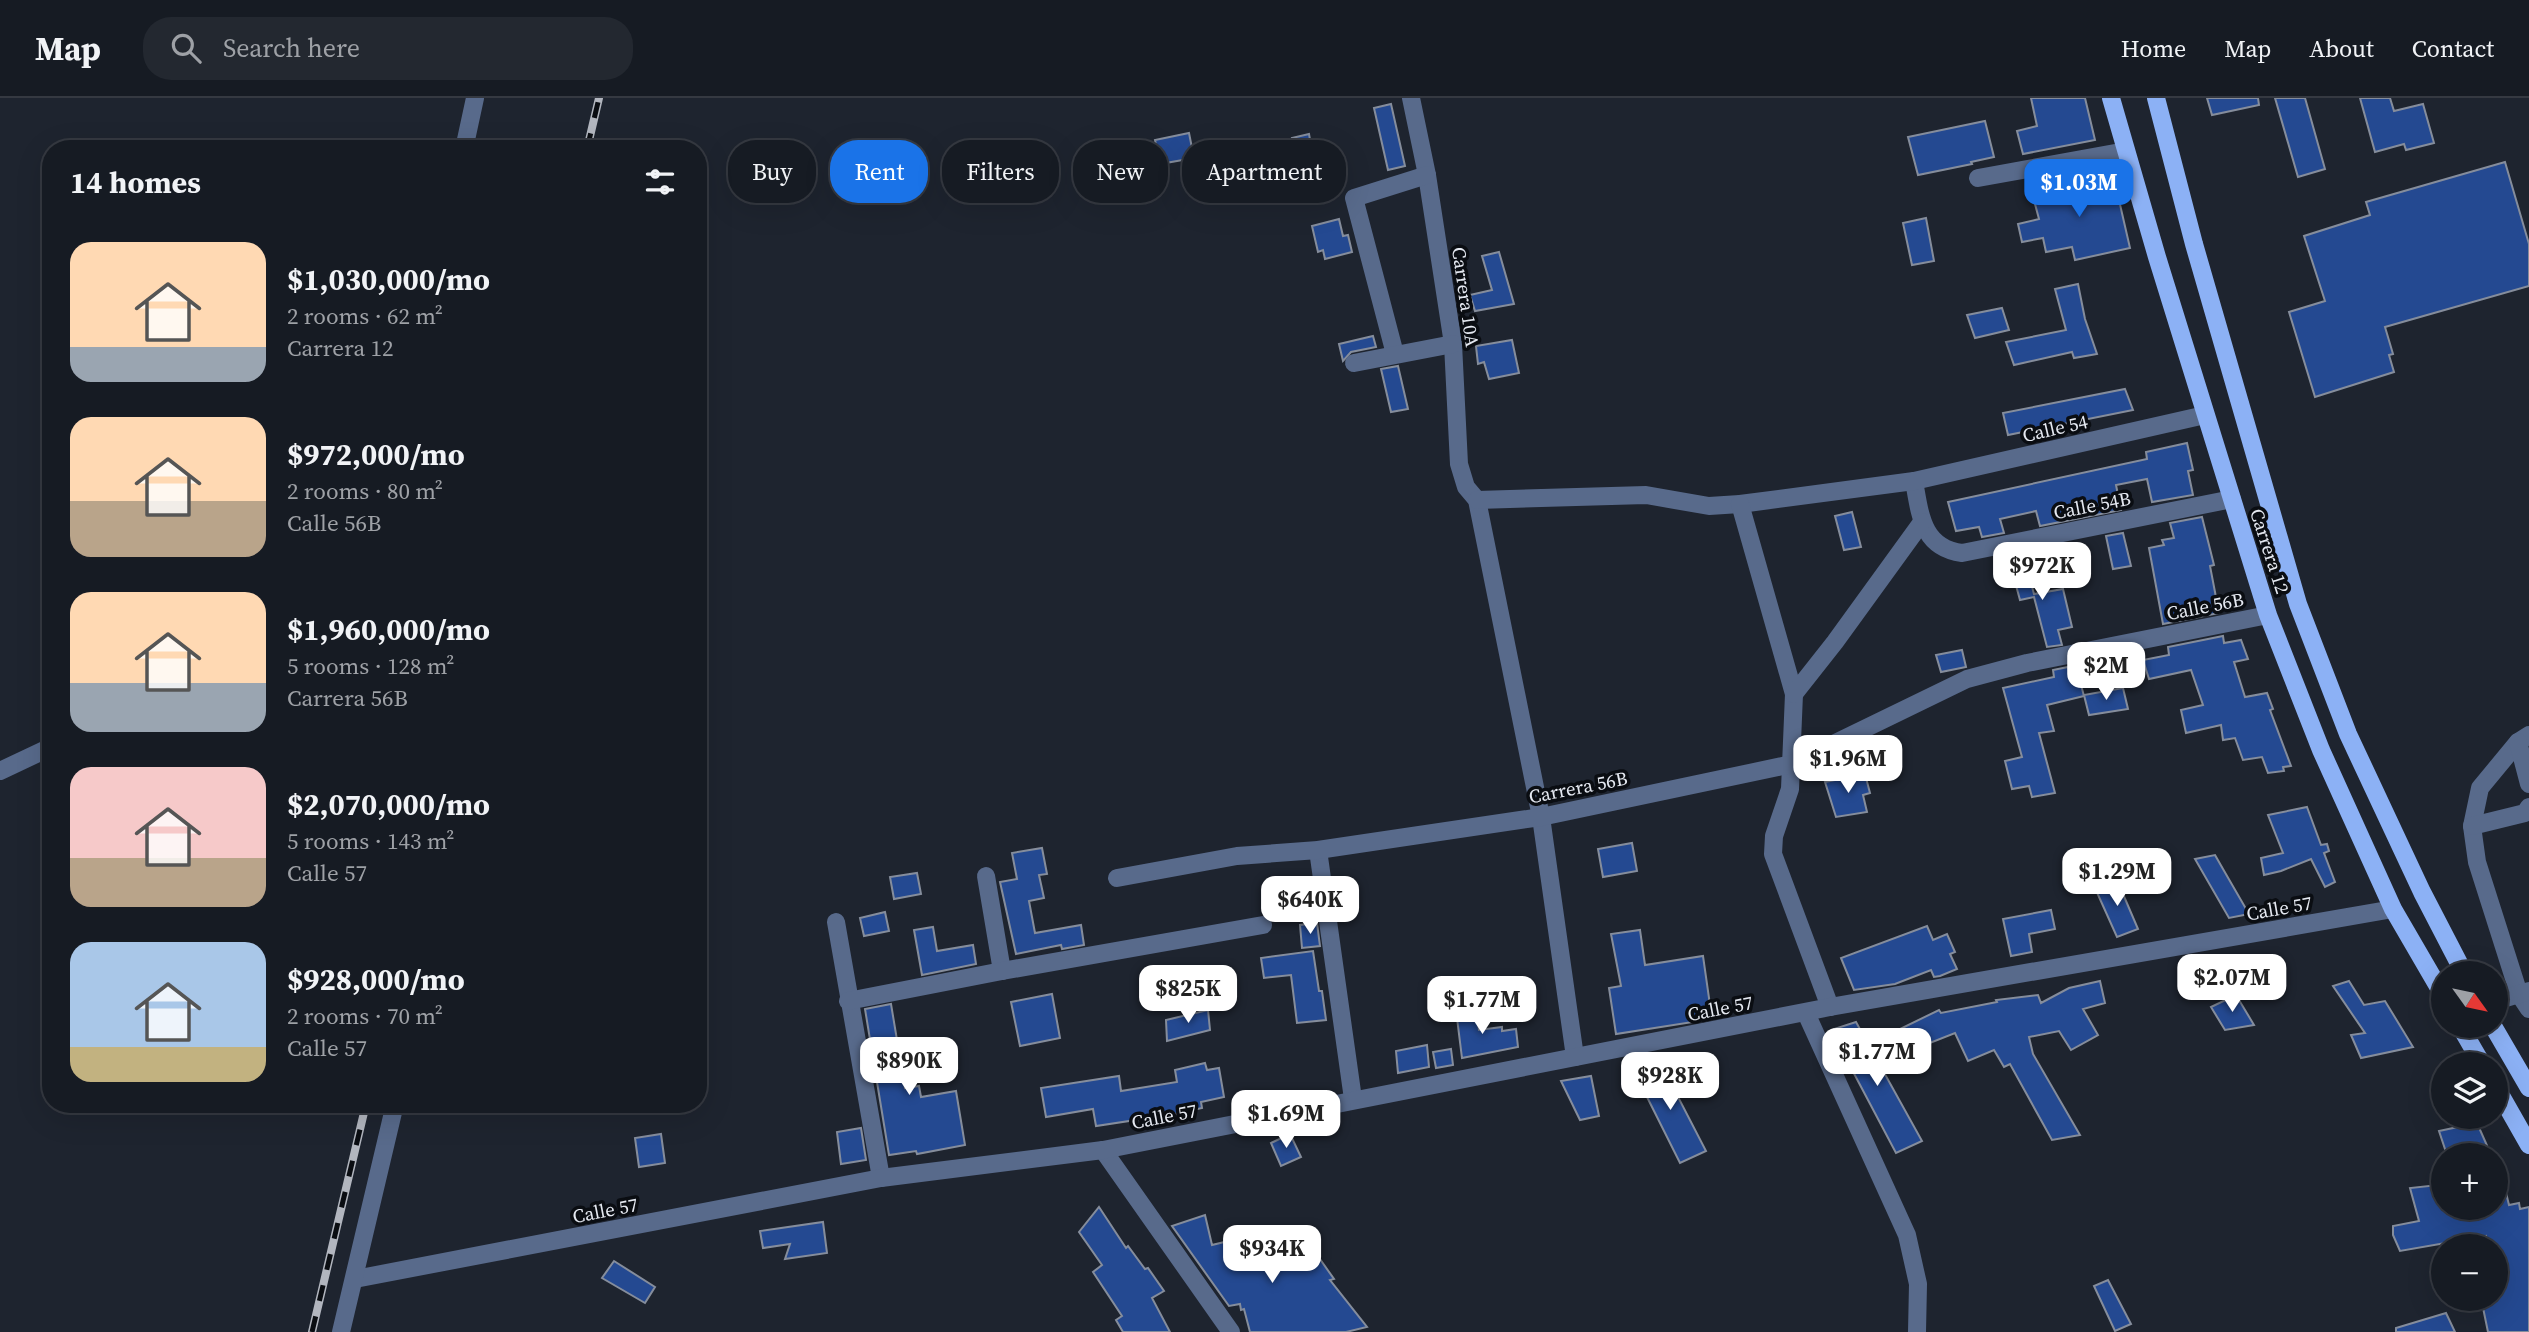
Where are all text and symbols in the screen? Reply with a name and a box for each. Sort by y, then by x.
search box [143,17,633,80]
text: Map [35,26,101,71]
icon: search [167,29,205,67]
text: Search here [223,30,360,66]
text: Home [2121,32,2186,65]
text: Map [2224,32,2271,65]
text: About [2309,32,2374,65]
text: Contact [2412,32,2494,65]
chip: Buy [728,140,816,203]
chip: Rent [830,140,928,203]
chip: Filters [942,140,1059,203]
chip: New [1073,140,1168,203]
chip: Apartment [1182,140,1346,203]
pin: $1.03M [2022,159,2136,219]
text: 14 homes [70,162,201,203]
icon: filters [641,163,679,201]
text: $1.03M [2040,166,2118,198]
street label: Carrera 10A [1446,245,1486,349]
text: $1,030,000/mo [287,259,490,300]
icon: home [126,270,210,354]
text: 2 rooms · 62 m² [287,300,443,332]
text: Carrera 12 [287,332,394,364]
street label: Calle 54 [2020,408,2091,448]
text: $972,000/mo [287,434,465,475]
icon: home [126,445,210,529]
text: 2 rooms · 80 m² [287,475,443,507]
street label: Calle 54B [2051,485,2133,525]
street label: Carrera 12 [2244,505,2296,597]
text: Calle 56B [287,507,381,539]
pin: $972K [1993,542,2091,602]
text: $972K [2009,549,2075,581]
street label: Calle 56B [2164,586,2246,626]
text: $1,960,000/mo [287,609,490,650]
icon: home [126,620,210,704]
pin: $2M [2072,642,2140,702]
text: $2M [2083,649,2129,681]
text: 5 rooms · 128 m² [287,650,454,682]
text: Carrera 56B [287,682,408,714]
pin: $1.96M [1791,736,1905,795]
text: $1.96M [1809,742,1887,774]
street label: Carrera 56B [1526,765,1630,809]
text: $2,070,000/mo [287,784,490,825]
icon: home [126,795,210,879]
text: 5 rooms · 143 m² [287,825,454,857]
pin: $1.29M [2060,848,2174,908]
text: $1.29M [2078,855,2156,887]
text: Calle 57 [287,857,367,889]
pin: $640K [1261,876,1359,936]
text: $640K [1277,883,1343,915]
street label: Calle 57 [2244,889,2314,927]
pin: $2.07M [2175,954,2289,1014]
text: $928,000/mo [287,959,465,1000]
text: $2.07M [2193,961,2271,993]
north arrow [2431,961,2508,1038]
map controls [2431,961,2508,1311]
pin: $825K [1139,965,1237,1025]
icon: home [126,970,210,1054]
text: $825K [1155,972,1221,1004]
pin: $1.77M [1425,976,1539,1036]
text: $1.77M [1443,983,1521,1015]
street label: Calle 57 [1685,989,1755,1027]
text: 2 rooms · 70 m² [287,1000,443,1032]
pin: $1.77M [1820,1028,1934,1088]
text: Calle 57 [287,1032,367,1064]
text: $1.77M [1838,1035,1916,1067]
pin: $890K [860,1038,958,1097]
text: $890K [876,1044,942,1076]
pin: $928K [1621,1052,1719,1112]
button: layers [2431,1052,2508,1129]
text: $928K [1637,1059,1703,1091]
pin: $1.69M [1229,1090,1343,1150]
street label: Calle 57 [1129,1097,1199,1135]
text: $1.69M [1247,1097,1325,1129]
button: + [2431,1143,2508,1220]
street label: Calle 57 [570,1191,640,1229]
pin: $934K [1223,1226,1321,1285]
text: $934K [1239,1232,1305,1264]
button: − [2431,1234,2508,1311]

